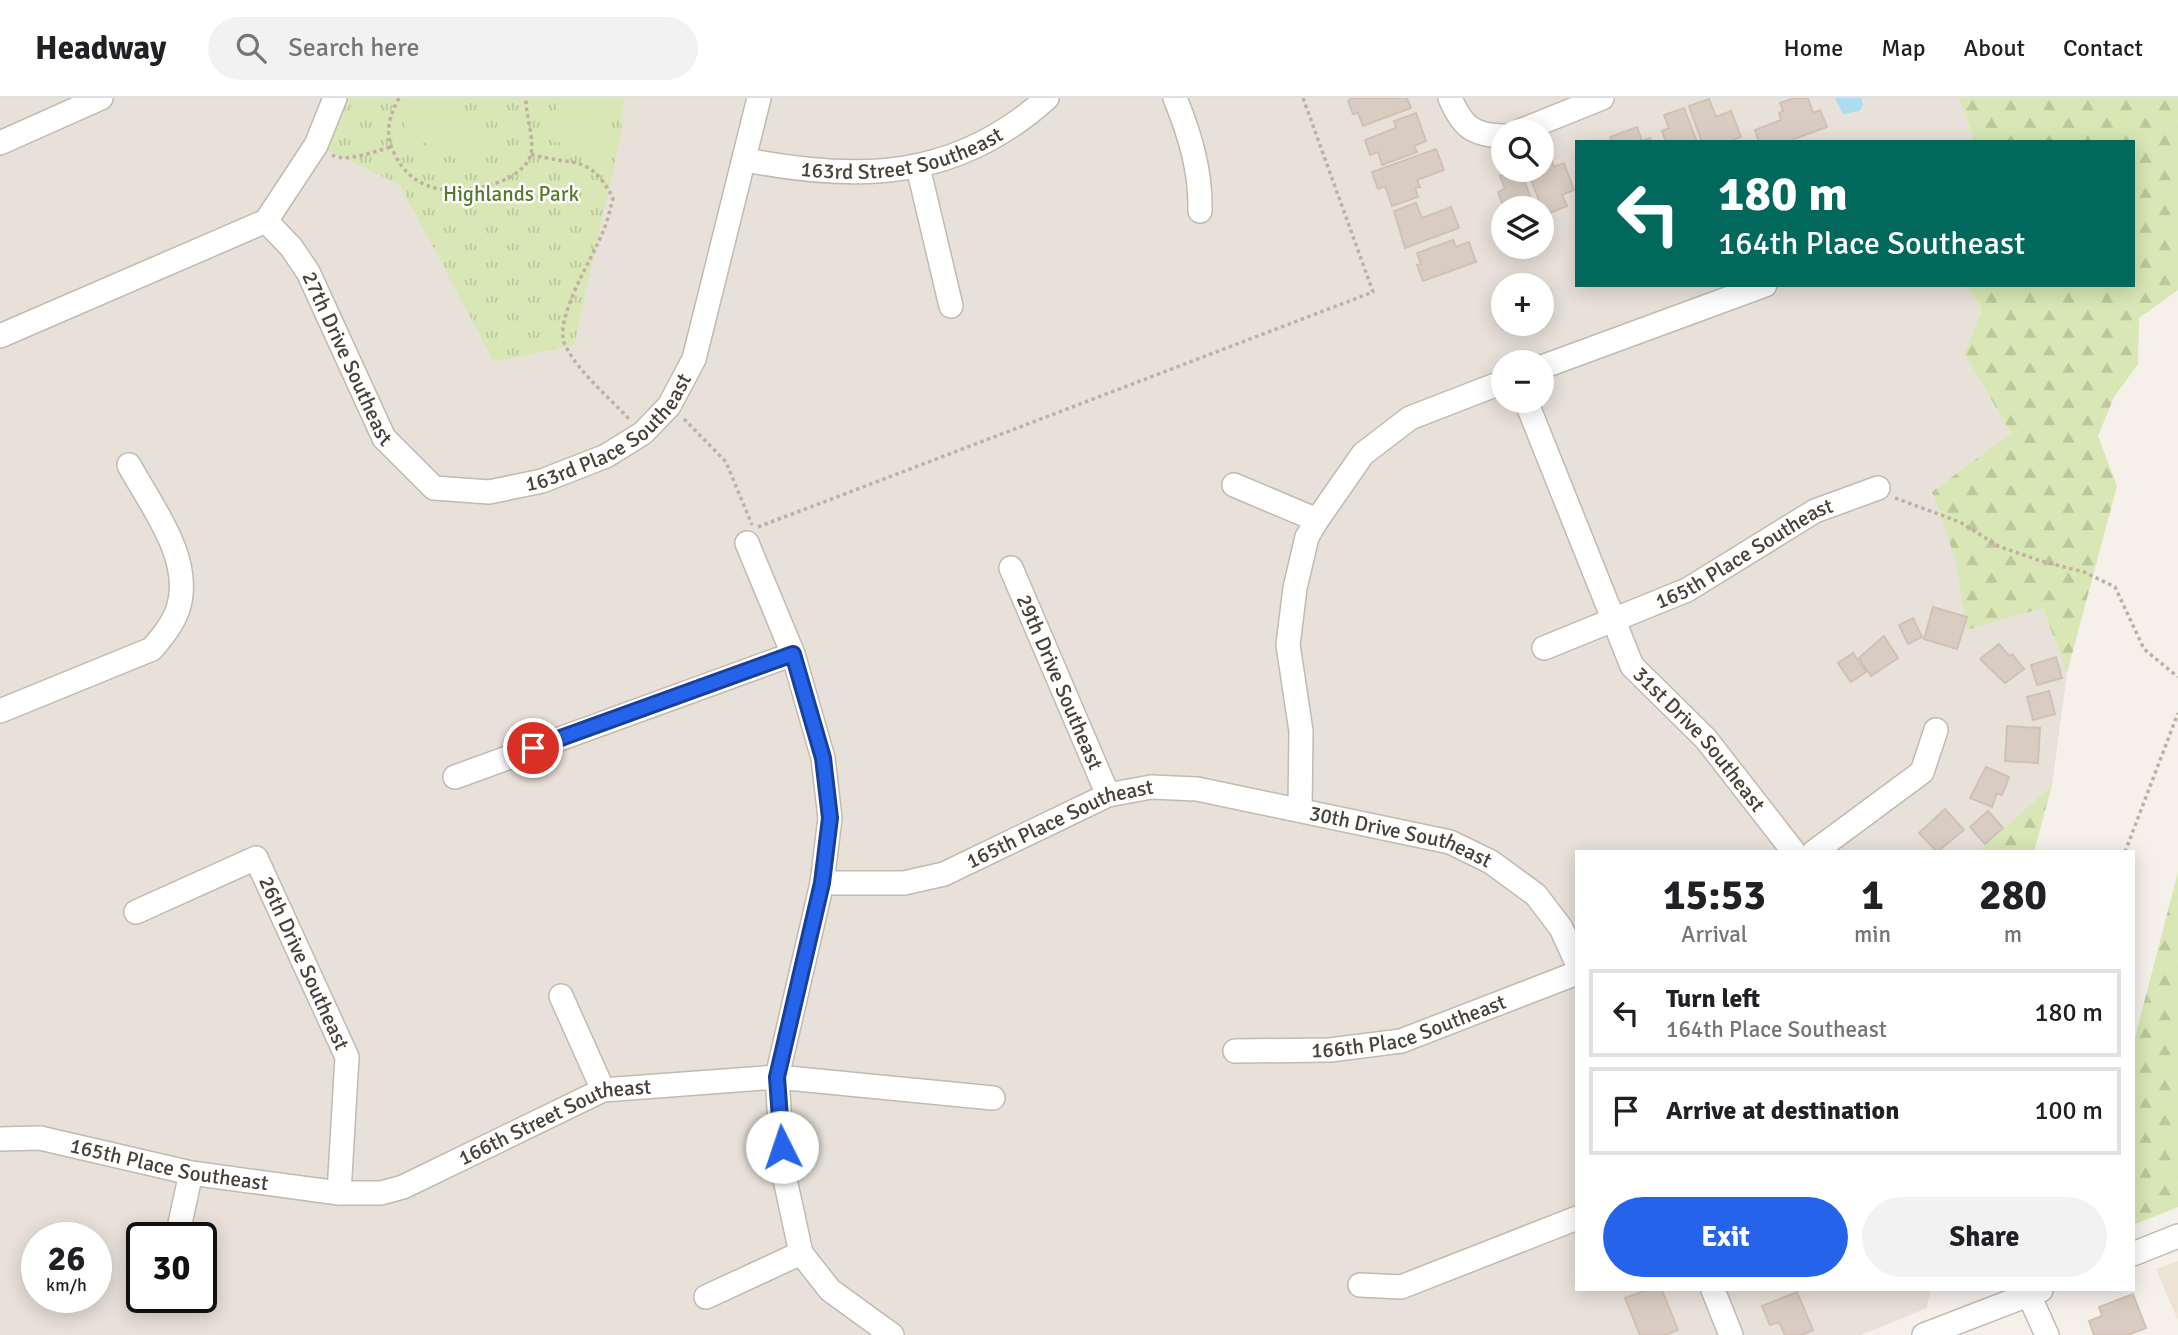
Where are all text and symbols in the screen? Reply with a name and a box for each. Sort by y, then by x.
search box [208,17,698,80]
text: Headway [35,28,166,69]
icon: search [232,29,270,67]
text: Search here [288,32,419,64]
text: Home [1783,33,1843,63]
text: Map [1881,33,1926,63]
text: About [1964,33,2025,63]
text: Contact [2063,33,2143,63]
map controls [1491,119,1554,413]
button: search [1491,119,1554,182]
street label: 163rd Street Southeast [799,122,1007,185]
text: 180 m [1718,164,1848,224]
icon: left [1603,168,1694,259]
park label: Highlands Park [443,181,579,207]
button: layers [1491,196,1554,259]
text: 164th Place Southeast [1718,224,2025,263]
street label: 27th Drive Southeast [296,267,398,452]
button: + [1491,273,1554,336]
button: − [1491,350,1554,413]
street label: 163rd Place Southeast [523,369,697,497]
street label: 165th Place Southeast [1651,493,1836,615]
street label: 29th Drive Southeast [1011,590,1109,774]
street label: 31st Drive Southeast [1628,661,1771,817]
pin [503,718,563,778]
icon: arrive [514,729,552,767]
street label: 165th Place Southeast [962,774,1155,874]
street label: 30th Drive Southeast [1307,800,1496,873]
text: 15:53 [1663,870,1766,921]
text: 1 [1861,870,1884,921]
text: 280 [1979,870,2047,921]
street label: 26th Drive Southeast [253,872,355,1054]
text: Arrival [1681,920,1748,949]
text: min [1854,920,1891,949]
text: m [2004,920,2022,949]
text: Turn left [1666,983,1760,1015]
street label: 166th Place Southeast [1311,989,1509,1063]
icon: left [1607,994,1645,1032]
text: 180 m [2034,997,2103,1029]
text: 164th Place Southeast [1666,1015,1887,1044]
street label: 166th Street Southeast [454,1073,652,1171]
icon: arrive [1607,1092,1645,1130]
text: Arrive at destination [1666,1095,1899,1127]
text: 100 m [2034,1095,2103,1127]
position arrow [745,1110,819,1184]
street label: 165th Place Southeast [67,1132,270,1196]
button: Exit [1603,1197,1848,1277]
button: Share [1862,1197,2107,1277]
speed limit sign: 30 [126,1222,217,1313]
text: 26 [48,1237,85,1280]
text: km/h [46,1274,87,1296]

